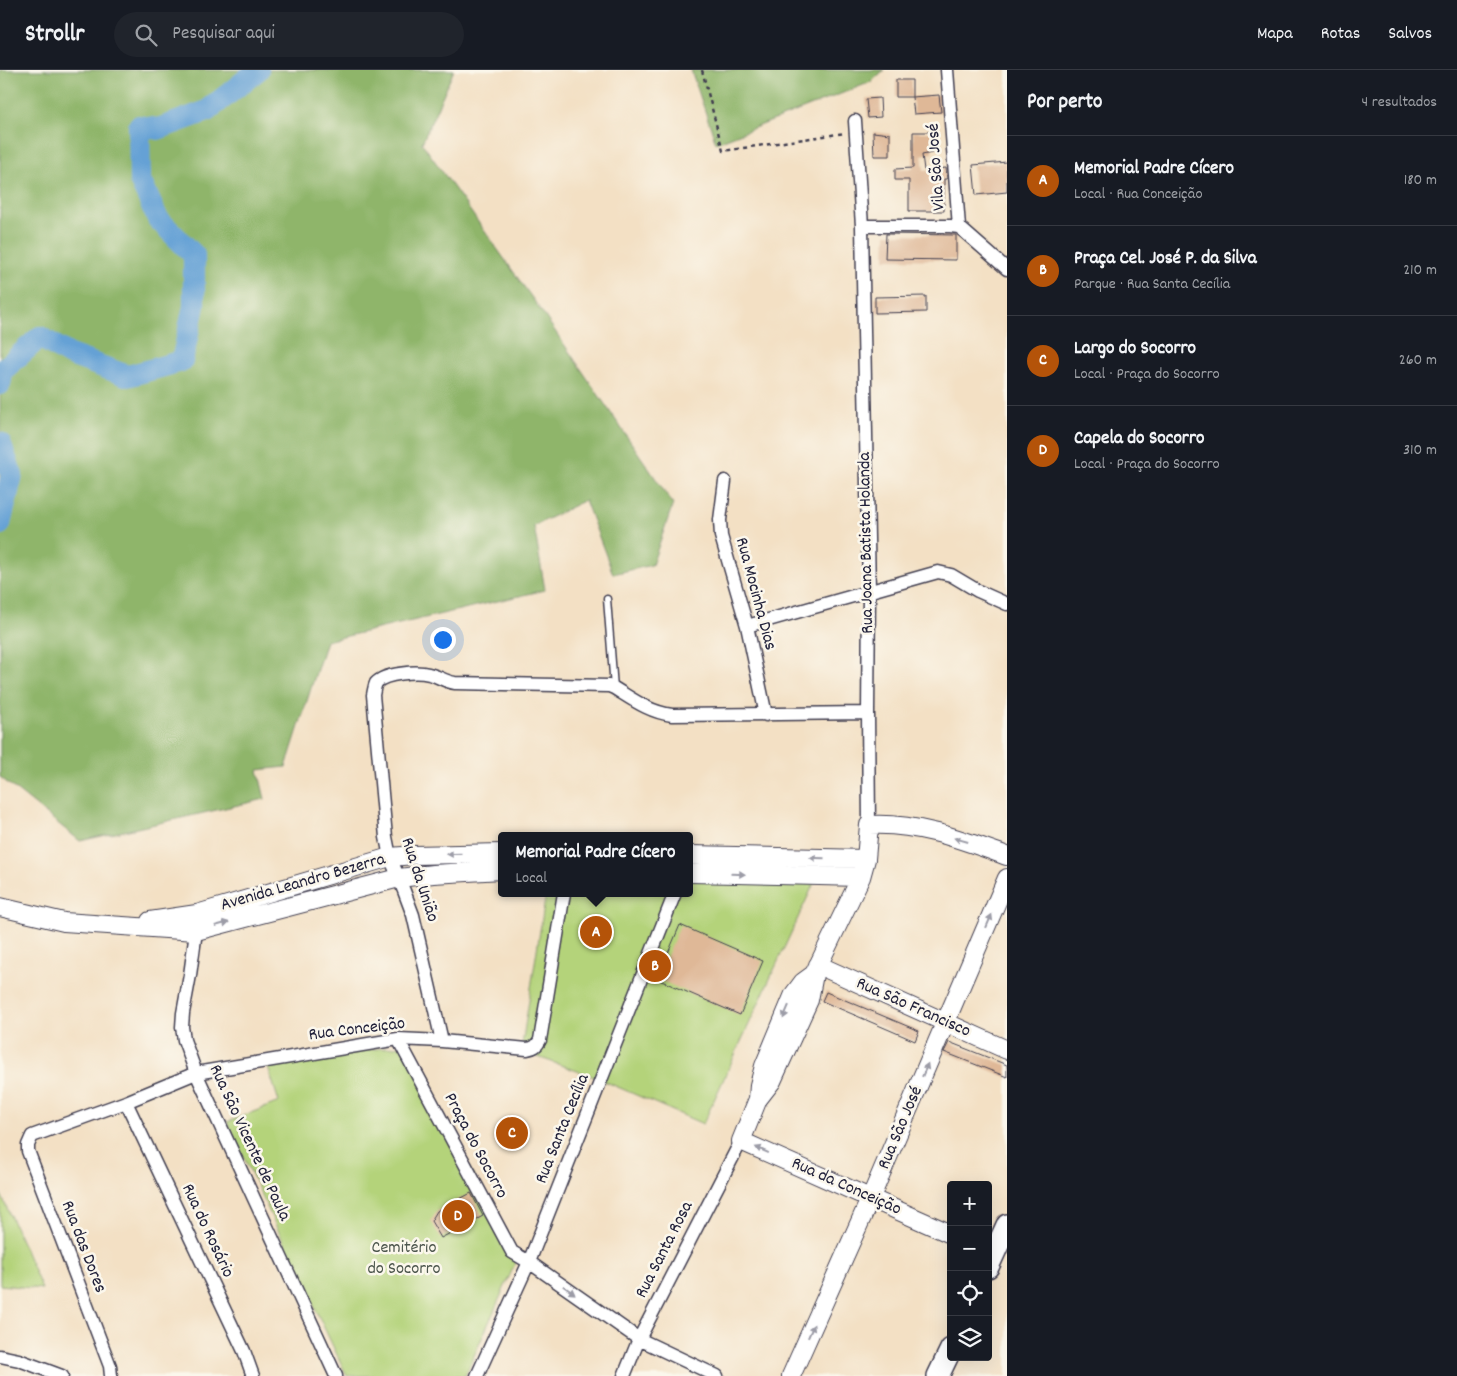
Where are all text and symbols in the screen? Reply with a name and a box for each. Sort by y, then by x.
search box [114,12,464,57]
text: Strollr [25,18,84,52]
icon: search [132,21,160,49]
text: Pesquisar aqui [172,21,275,48]
text: Mapa [1257,22,1293,47]
text: Rotas [1321,22,1360,47]
text: Salvos [1388,22,1432,47]
text: Por perto [1027,88,1102,118]
text: 4 resultados [1362,91,1437,114]
street label: Vila São José [921,122,953,212]
text: Memorial Padre Cícero [1074,156,1234,183]
text: A [1039,169,1047,192]
text: 180 m [1404,169,1437,192]
text: Local · Rua Conceição [1074,183,1203,206]
text: Praça Cel. José P. da Silva [1074,246,1257,273]
text: B [1039,259,1047,282]
text: 210 m [1403,259,1437,282]
text: Parque · Rua Santa Cecília [1074,273,1230,296]
text: Largo do Socorro [1074,336,1196,363]
text: C [1039,349,1047,372]
text: 260 m [1399,349,1437,372]
text: Local · Praça do Socorro [1074,363,1220,386]
text: Capela do Socorro [1074,426,1204,453]
text: D [1039,439,1047,462]
text: 310 m [1403,439,1437,462]
street label: Rua Joana Batista Holanda [853,451,881,634]
text: Local · Praça do Socorro [1074,453,1220,476]
street label: Rua Mocinha Dias [728,535,782,653]
your location [430,627,456,653]
popup [498,832,693,897]
street label: Rua da União [394,835,444,925]
one-way arrow [953,836,968,844]
text: Memorial Padre Cícero [516,840,675,867]
street label: Avenida Leandro Bezerra [218,847,389,918]
one-way arrow [445,850,461,858]
one-way arrow [809,854,825,862]
text: Local [516,867,547,890]
one-way arrow [731,870,747,878]
pin: A [580,913,612,951]
one-way arrow [985,914,993,928]
one-way arrow [215,920,230,928]
pin: B [639,947,671,985]
street label: Rua São Francisco [852,972,974,1044]
one-way arrow [782,1005,790,1019]
street label: Rua Conceição [307,1012,407,1048]
street label: Rua São Vicente de Paula [202,1061,296,1226]
one-way arrow [922,1063,930,1077]
street label: Rua Santa Cecília [530,1070,597,1188]
street label: Rua São José [872,1082,930,1173]
street label: Praça do Socorro [437,1089,513,1203]
pin: C [496,1114,528,1152]
one-way arrow [755,1146,769,1154]
street label: Rua da Conceição [787,1152,905,1222]
street label: Rua do Rosário [174,1180,240,1282]
map controls [947,1181,992,1361]
button: + [947,1181,992,1226]
street label: Rua das Dores [54,1197,112,1297]
pin: D [442,1197,474,1235]
street label: Rua Santa Rosa [630,1197,700,1303]
button: − [947,1226,992,1271]
park label: Cemitério do Socorro [367,1236,441,1282]
button: locate [947,1271,992,1316]
one-way arrow [562,1285,576,1295]
button: layers [947,1316,992,1361]
one-way arrow [808,1324,816,1338]

